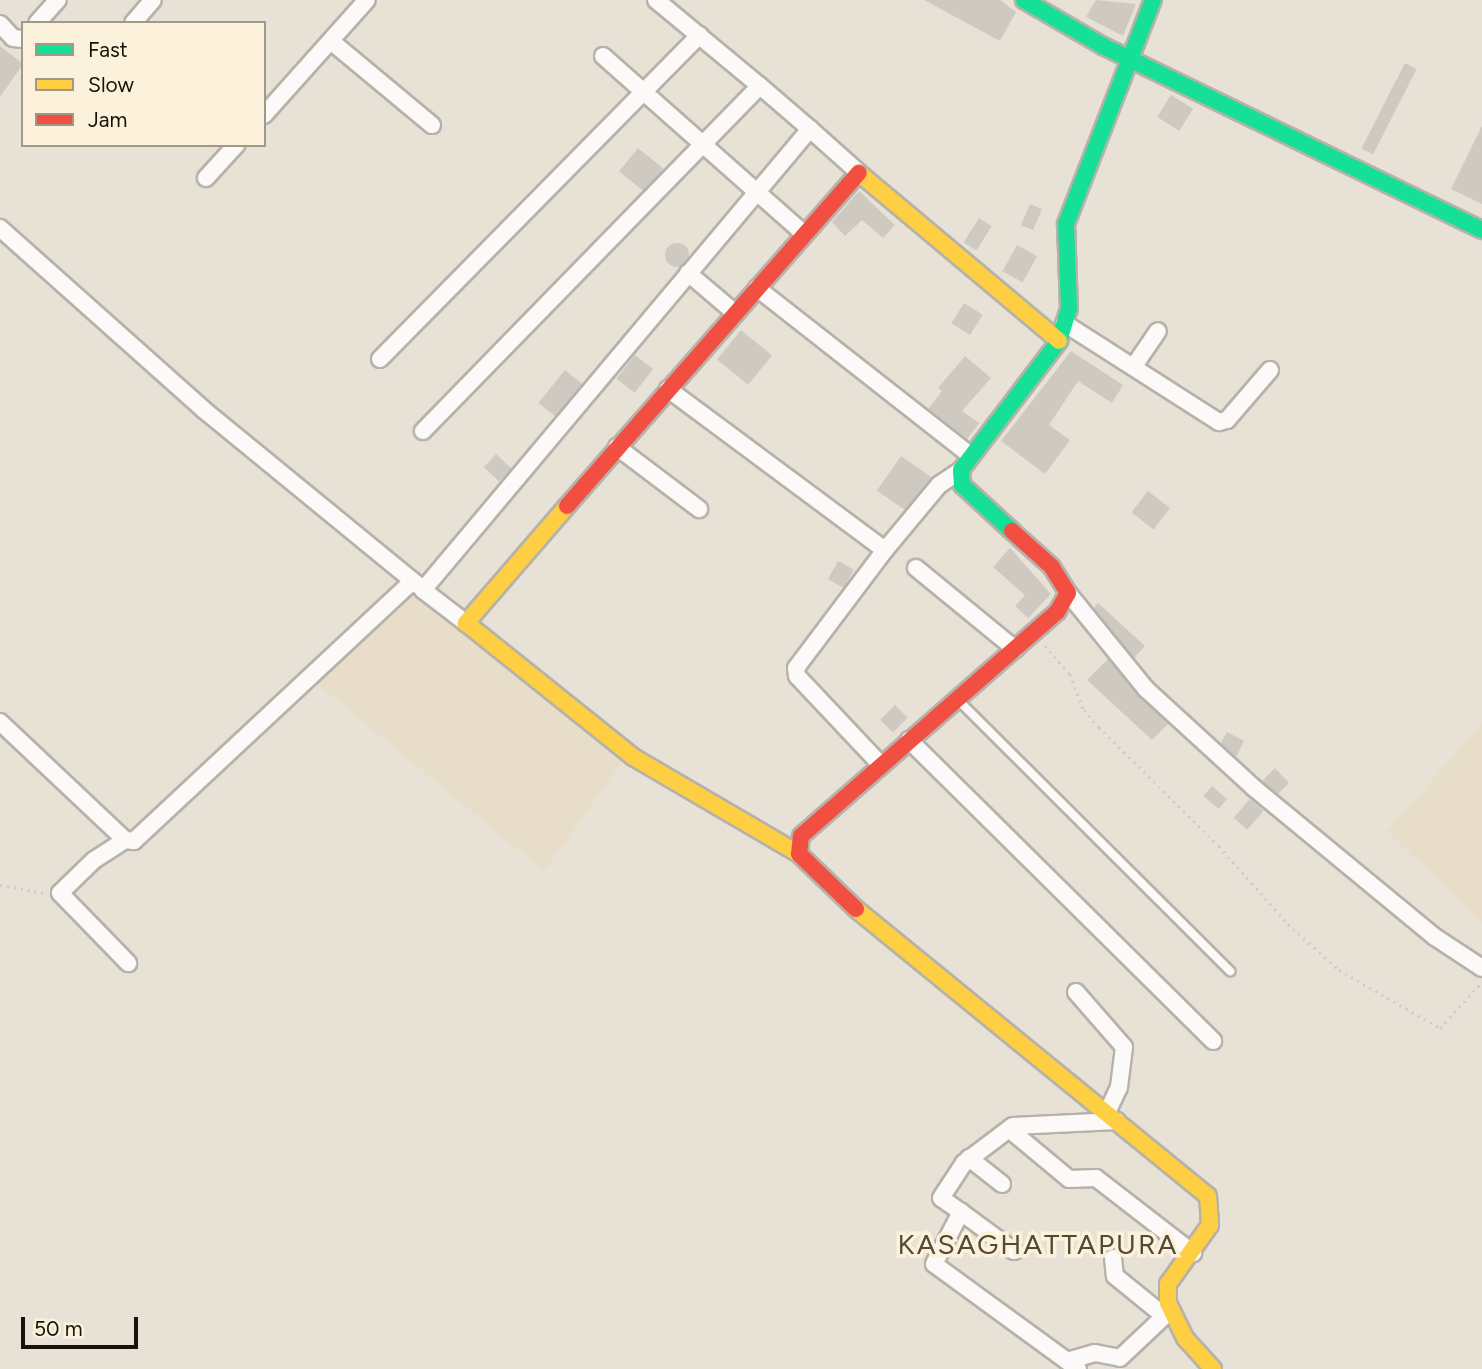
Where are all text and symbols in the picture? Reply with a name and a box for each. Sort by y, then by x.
legend [21,21,266,147]
text: Fast [88,37,128,62]
text: Slow [88,72,134,97]
text: Jam [88,107,127,132]
district label: KASAGHATTAPURA [899,1227,1177,1261]
scale bar [24,1302,142,1346]
text: 50 m [34,1316,83,1341]

